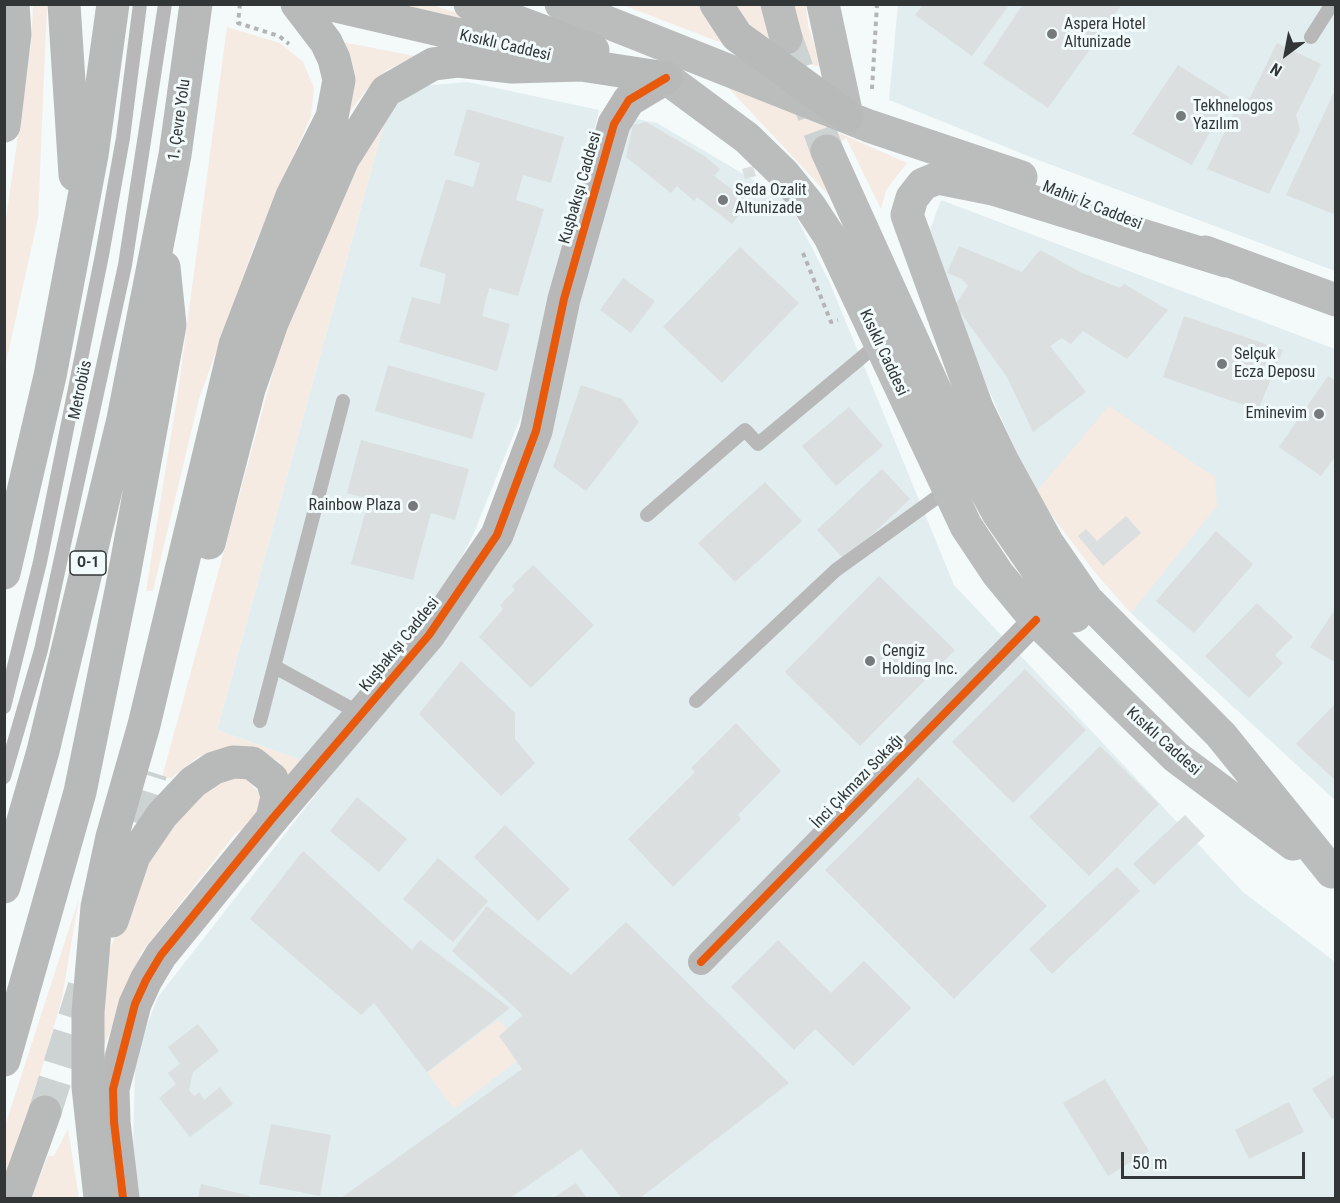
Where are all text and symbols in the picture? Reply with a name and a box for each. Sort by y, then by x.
place label: Aspera Hotel Altunizade [1064,15,1146,53]
north arrow [1256,24,1316,84]
street label: Kısıklı Caddesi [458,26,552,66]
marker: Aspera Hotel Altunizade [1045,27,1059,41]
text: N [1267,59,1285,80]
street label: 1. Çevre Yolu [165,78,195,162]
place label: Tekhnelogos Yazılım [1193,97,1273,135]
marker: Tekhnelogos Yazılım [1174,109,1188,123]
street label: Kuşbakışı Caddesi [556,130,606,246]
street label: Mahir İz Caddesi [1040,177,1144,235]
place label: Seda Ozalit Altunizade [735,181,806,219]
marker: Seda Ozalit Altunizade [716,193,730,207]
street label: Kısıklı Caddesi [855,307,911,399]
place label: Selçuk Ecza Deposu [1234,345,1315,383]
marker: Selçuk Ecza Deposu [1215,357,1229,371]
street label: Metrobüs [65,359,97,421]
place label: Eminevim [1246,404,1307,424]
marker: Eminevim [1312,407,1326,421]
place label: Rainbow Plaza [309,496,401,516]
marker: Rainbow Plaza [406,499,420,513]
road number: O-1 [70,551,106,575]
street label: Kuşbakışı Caddesi [356,594,444,696]
place label: Cengiz Holding Inc. [882,642,958,680]
marker: Cengiz Holding Inc. [863,654,877,668]
street label: Kısıklı Caddesi [1122,704,1204,780]
street label: İnci Çıkmazı Sokağı [808,731,908,833]
scale bar [1124,1140,1308,1178]
text: 50 m [1132,1152,1167,1173]

